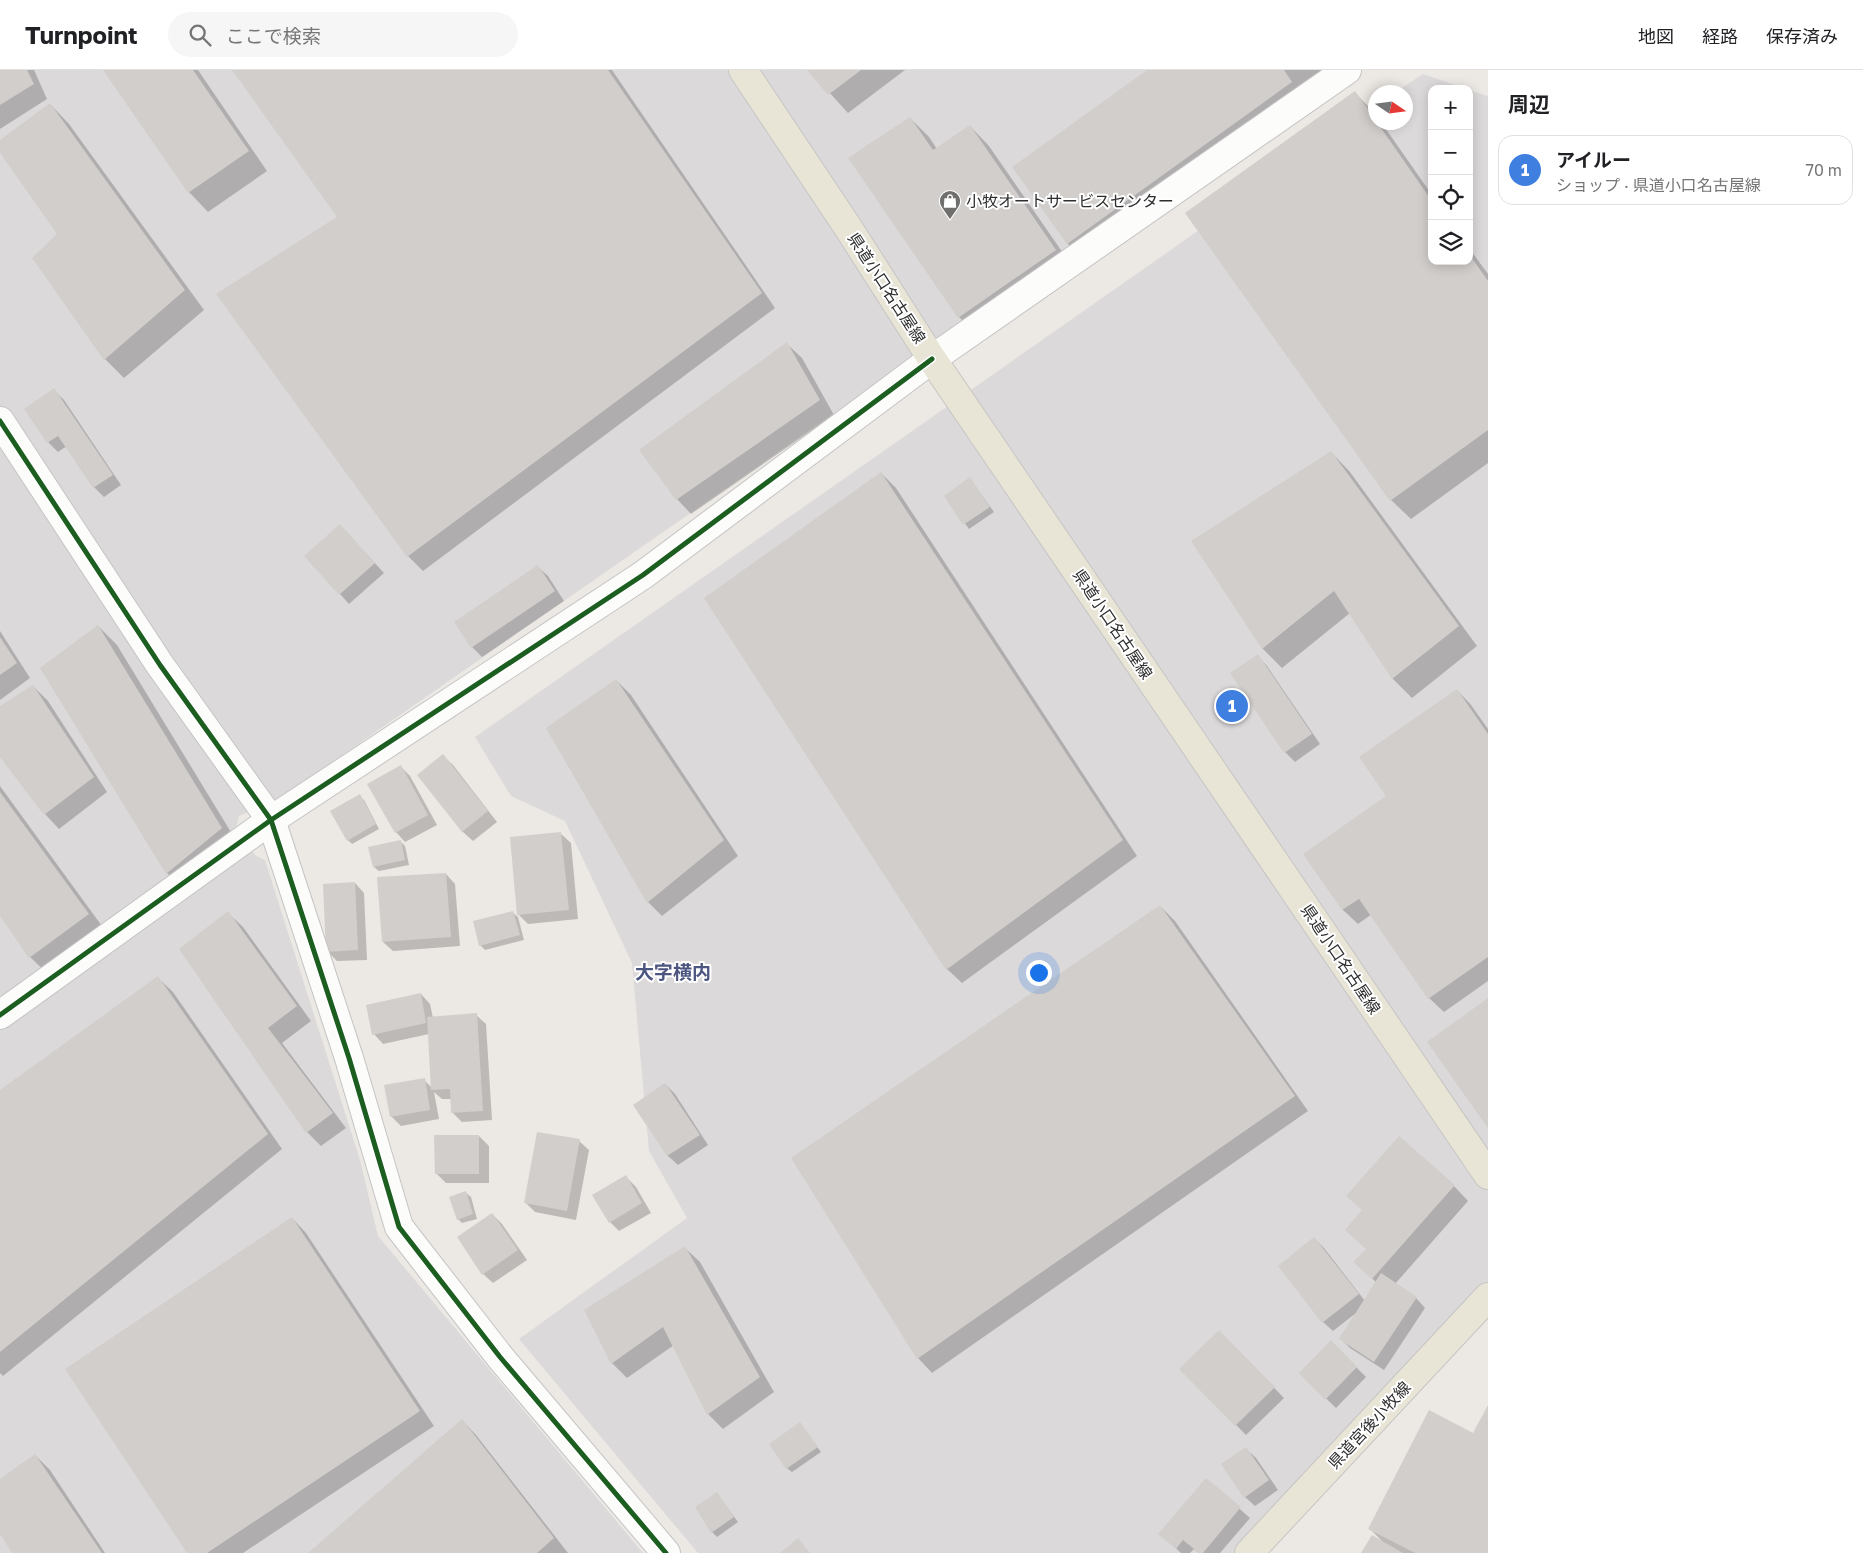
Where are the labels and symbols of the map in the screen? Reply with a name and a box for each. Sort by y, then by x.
north arrow [1368,85,1413,130]
shop icon: 小牧オートサービスセンター [938,189,962,220]
place label: 小牧オートサービスセンター [966,191,1174,211]
street label: 県道小口名古屋線 [844,229,930,347]
street label: 県道小口名古屋線 [1069,565,1157,683]
pin: 1 [1216,687,1248,725]
street label: 県道小口名古屋線 [1297,900,1385,1018]
district label: 大字横内 [635,960,711,983]
your location [1026,960,1052,986]
street label: 県道宮後小牧線 [1323,1377,1415,1473]

